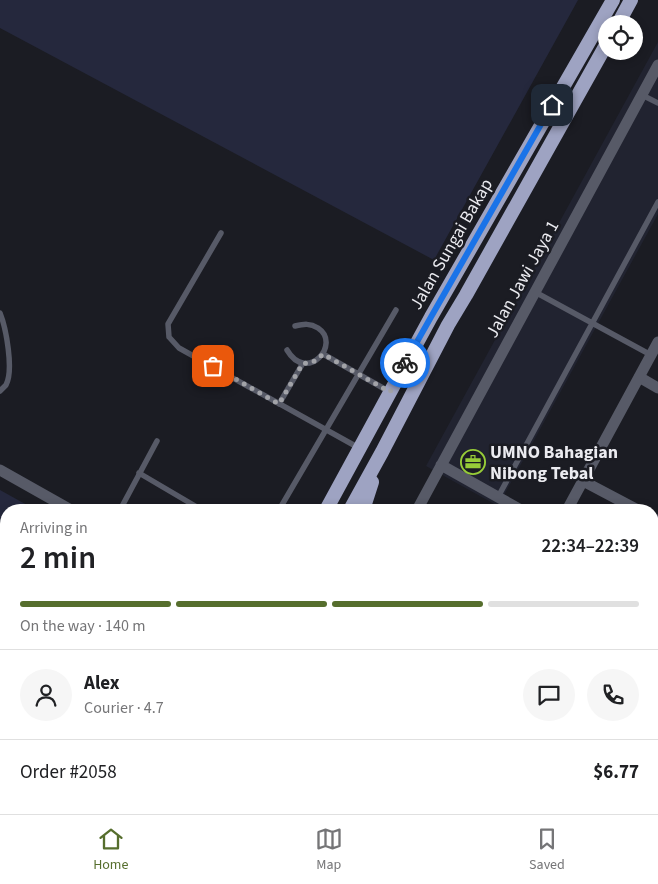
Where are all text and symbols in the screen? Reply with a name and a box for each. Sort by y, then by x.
map controls [598,15,643,60]
button: locate [598,15,643,60]
pin [531,84,573,126]
icon: home [538,91,566,119]
street label: Jalan Sungai Bakap [404,174,499,314]
street label: Jalan Jawi Jaya 1 [480,216,565,343]
courier [380,338,430,388]
pin [192,345,234,387]
icon: bike [391,349,419,377]
icon: bag [199,352,227,380]
place label: UMNO Bahagian Nibong Tebal [490,440,618,486]
office icon: UMNO Bahagian Nibong Tebal [460,449,486,475]
text: Arriving in [20,517,88,539]
text: 22:34–22:39 [541,533,639,560]
text: 2 min [20,535,96,581]
text: On the way · 140 m [20,615,145,637]
button: person [20,669,72,721]
button: chat [523,669,575,721]
button: phone [587,669,639,721]
text: Alex [84,670,120,697]
text: Courier · 4.7 [84,697,164,719]
text: Order #2058 [20,759,117,786]
text: $6.77 [593,759,639,786]
tab: Home [93,825,128,875]
tab: Map [315,825,343,875]
tab: Saved [529,825,565,875]

